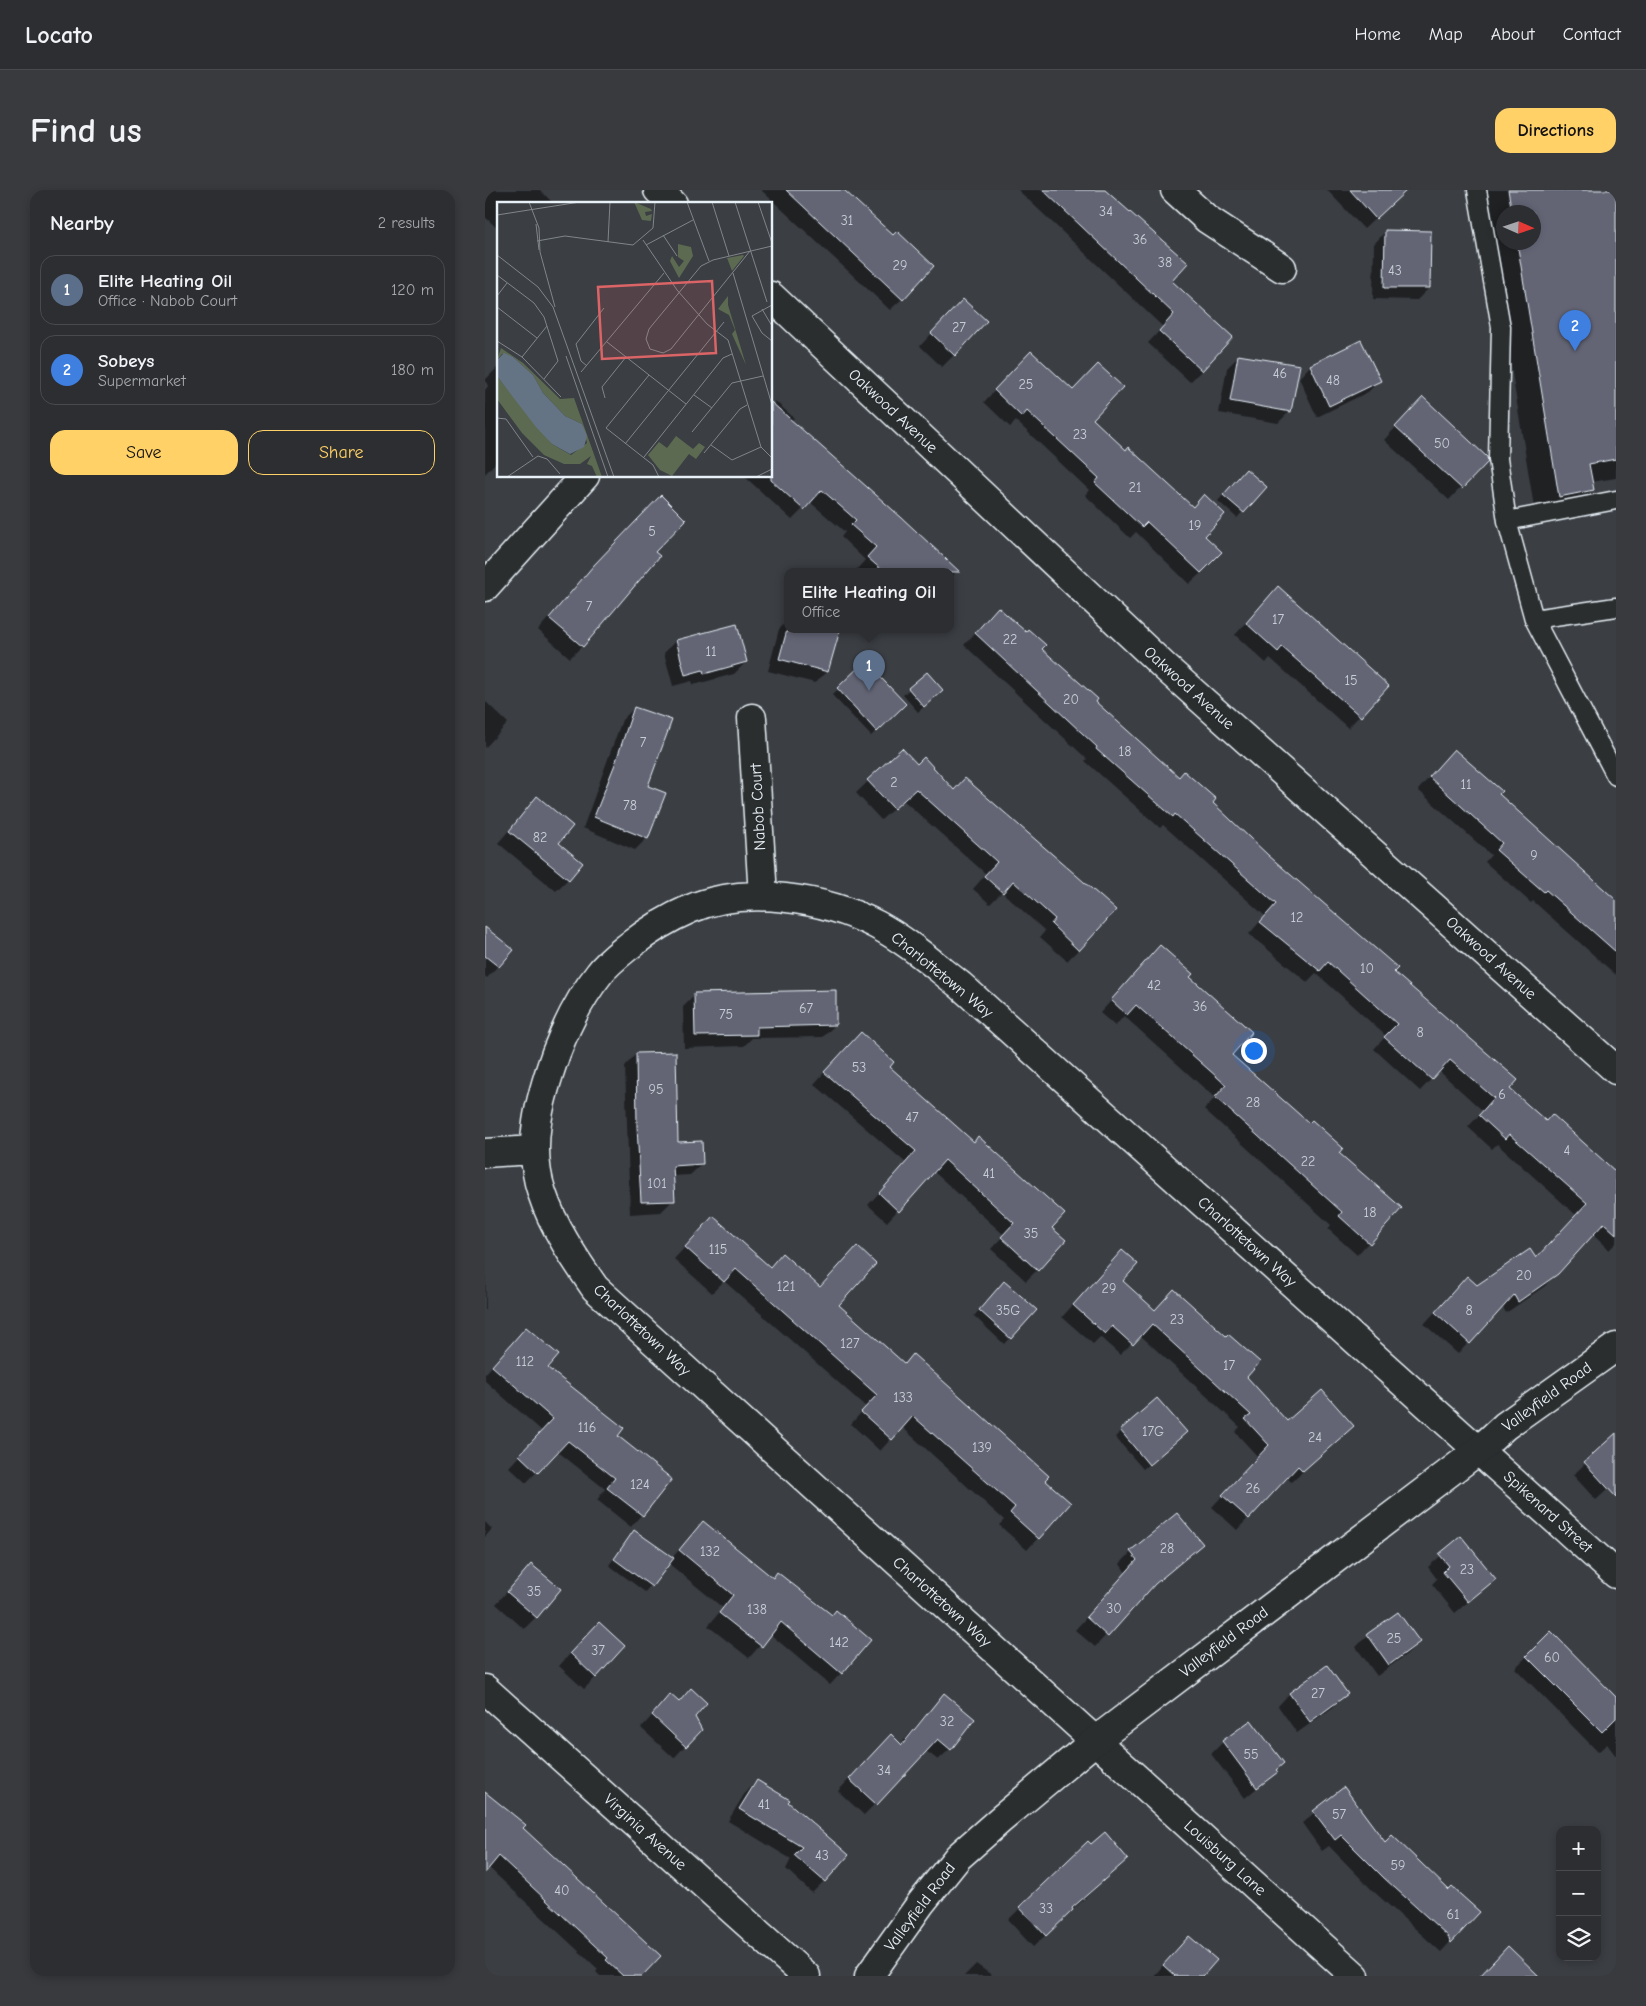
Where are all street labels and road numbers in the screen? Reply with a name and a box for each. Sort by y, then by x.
street label: Oakwood Avenue [845,365,941,457]
street label: Oakwood Avenue [1140,643,1238,733]
street label: Nabob Court [747,763,769,851]
street label: Oakwood Avenue [1442,913,1540,1003]
street label: Charlottetown Way [887,928,997,1022]
street label: Charlottetown Way [1194,1193,1300,1291]
street label: Charlottetown Way [590,1280,695,1380]
street label: Valleyfield Road [1499,1359,1595,1435]
street label: Spikenard Street [1500,1467,1596,1557]
street label: Charlottetown Way [889,1553,995,1651]
street label: Valleyfield Road [1176,1603,1272,1681]
street label: Virginia Avenue [600,1790,690,1874]
street label: Louisburg Lane [1180,1817,1270,1899]
street label: Valleyfield Road [881,1859,959,1955]

